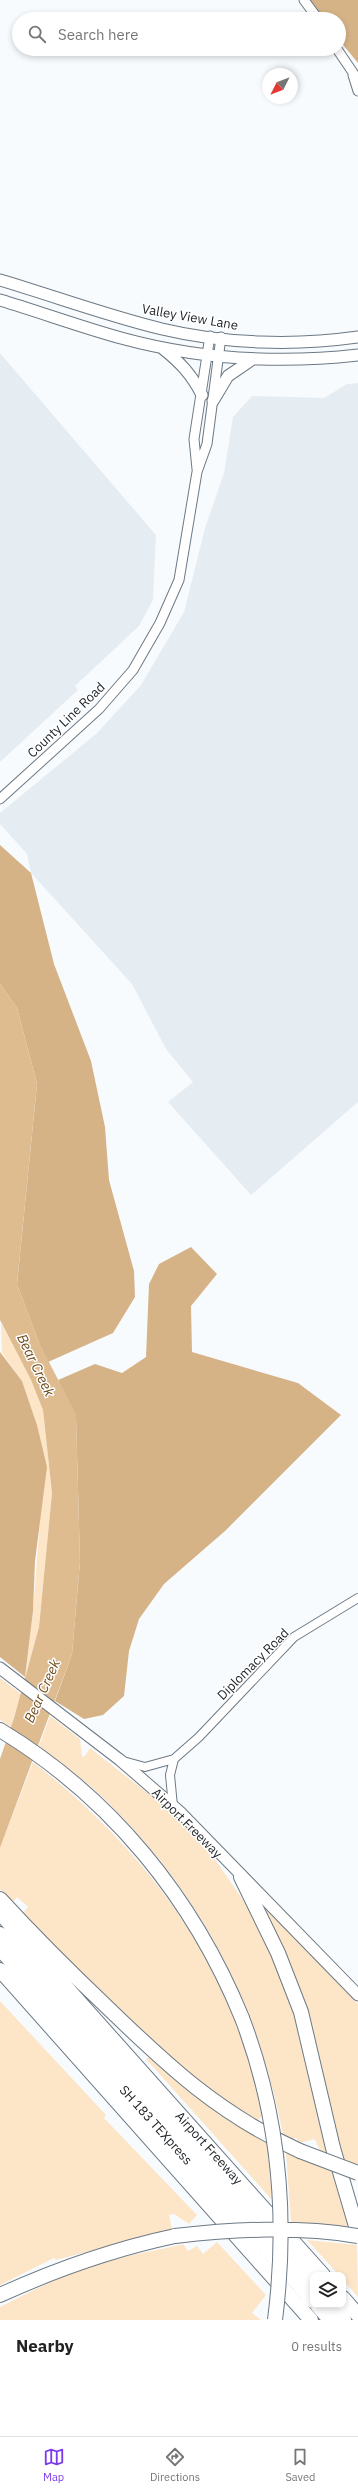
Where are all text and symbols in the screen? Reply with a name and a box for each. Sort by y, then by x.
search box [12,12,346,56]
icon: search [26,23,48,45]
text: Search here [58,25,138,44]
north arrow [262,68,298,104]
street label: Valley View Lane [141,300,239,334]
street label: County Line Road [24,679,108,761]
water label: Bear Creek [13,1331,59,1400]
street label: Diplomacy Road [214,1625,292,1703]
water label: Bear Creek [20,1656,64,1725]
street label: Airport Freeway [148,1784,226,1862]
street label: SH 183 TEXpress [116,2082,196,2168]
street label: Airport Freeway [172,2108,247,2189]
map controls [310,2272,346,2308]
button: layers [310,2272,346,2308]
text: Nearby [16,2335,74,2357]
text: 0 results [291,2338,342,2355]
tab: Map [43,2446,65,2484]
tab: Directions [150,2446,200,2484]
tab: Saved [285,2446,315,2484]

